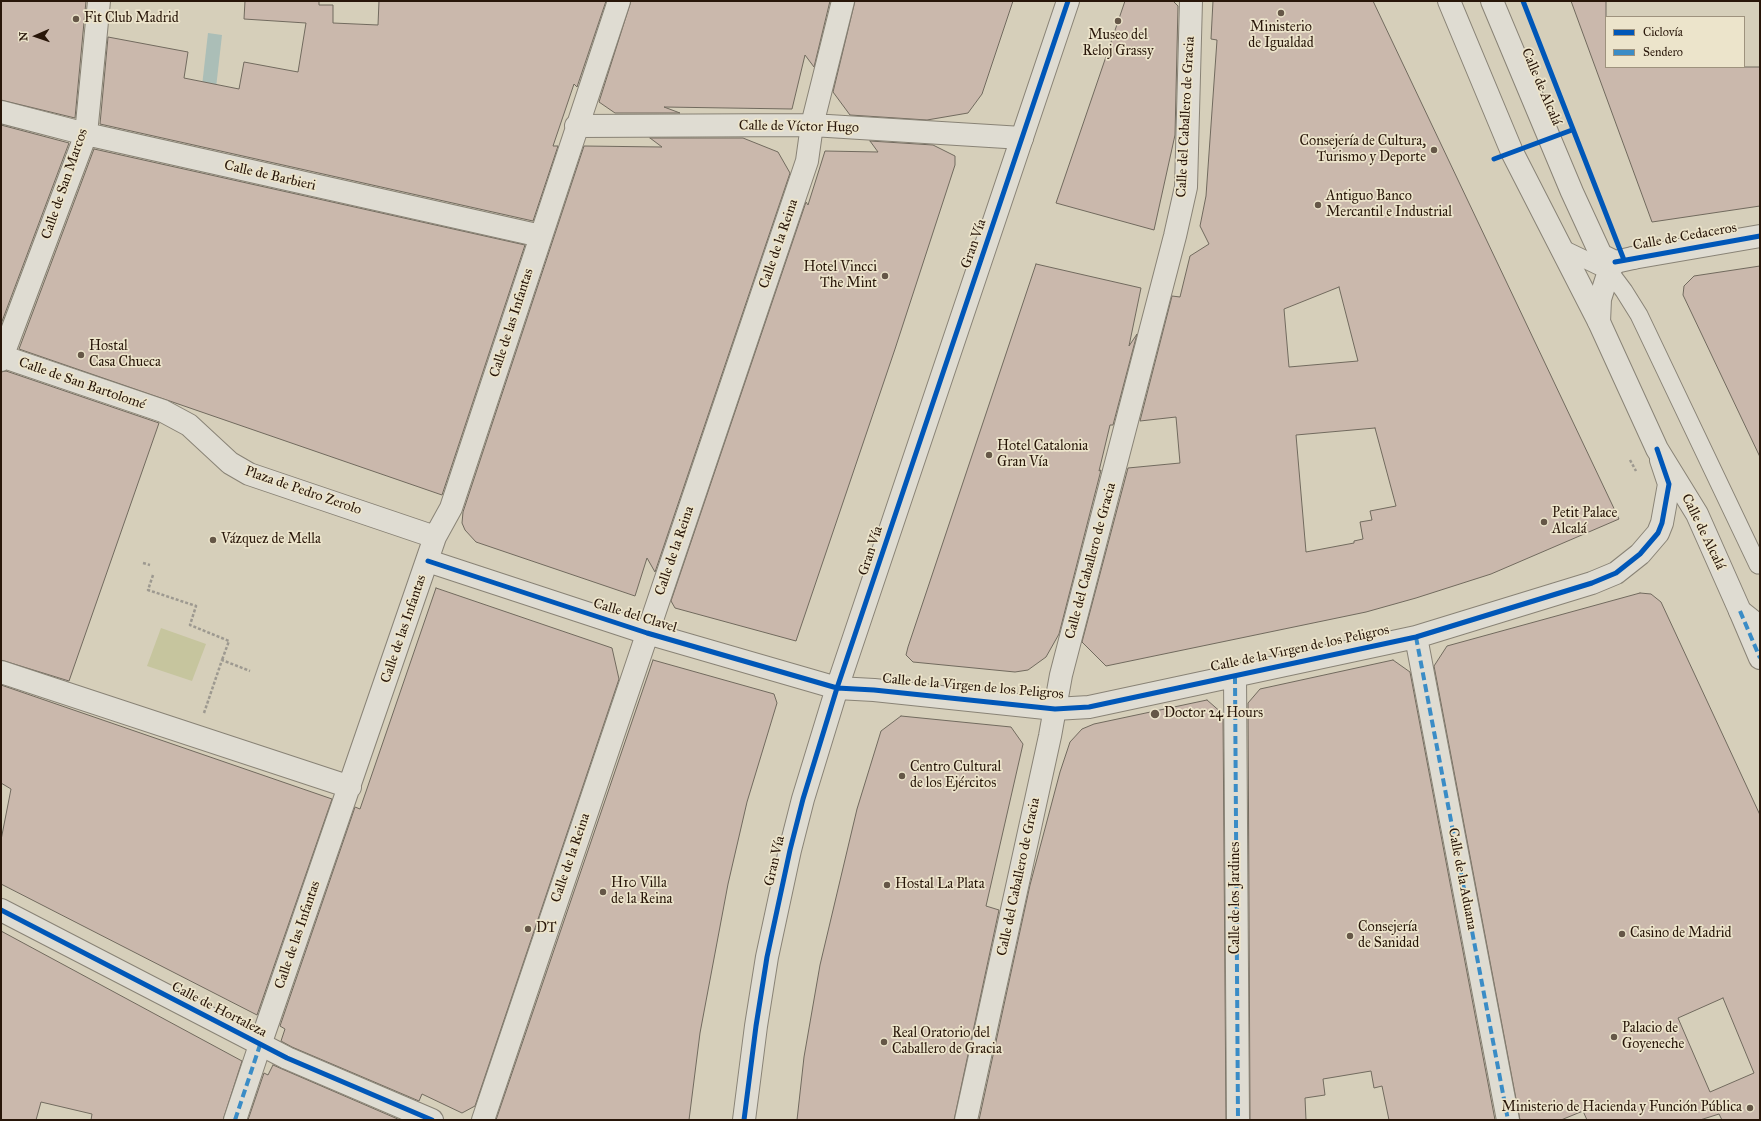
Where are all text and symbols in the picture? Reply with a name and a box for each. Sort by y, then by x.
marker: Ministerio de Igualdad [1276,8,1286,18]
place label: Fit Club Madrid [84,11,179,27]
marker: Fit Club Madrid [71,14,81,24]
north arrow [16,16,56,56]
marker: Museo del Reloj Grassy [1113,16,1123,26]
legend [1605,16,1745,68]
place label: Ministerio de Igualdad [1248,20,1314,52]
text: Ciclovía [1643,25,1683,39]
place label: Museo del Reloj Grassy [1082,28,1154,60]
text: N [17,32,30,41]
street label: Calle del Caballero de Gracia [1173,36,1199,198]
text: Sendero [1643,45,1683,59]
street label: Calle de Alcalá [1517,46,1565,128]
street label: Calle de Víctor Hugo [739,118,859,136]
street label: Calle de San Marcos [38,126,92,242]
place label: Consejería de Cultura, Turismo y Deporte [1299,134,1426,166]
marker: Consejería de Cultura, Turismo y Deporte [1429,145,1439,155]
street label: Calle de Barbieri [223,157,317,195]
place label: Antiguo Banco Mercantil e Industrial [1326,189,1452,222]
street label: Calle de la Reina [756,197,802,291]
marker: Antiguo Banco Mercantil e Industrial [1313,200,1323,210]
street label: Gran Vía [958,217,990,271]
street label: Calle de Cedaceros [1632,220,1738,254]
place label: Hotel Vincci The Mint [804,260,877,292]
street label: Calle de las Infantas [487,267,537,379]
marker: Hotel Vincci The Mint [880,271,890,281]
place label: Hostal Casa Chueca [89,339,161,372]
marker: Hostal Casa Chueca [76,350,86,360]
street label: Calle de San Bartolomé [16,354,148,414]
place label: Hotel Catalonia Gran Vía [997,439,1088,472]
marker: Hotel Catalonia Gran Vía [984,450,994,460]
street label: Plaza de Pedro Zerolo [242,463,364,519]
street label: Calle del Caballero de Gracia [1062,481,1120,641]
street label: Calle de Alcalá [1677,491,1729,573]
street label: Calle de la Reina [652,504,698,598]
place label: Petit Palace Alcalá [1552,506,1617,538]
marker: Petit Palace Alcalá [1539,517,1549,527]
street label: Gran Vía [855,524,887,578]
place label: Vázquez de Mella [221,532,321,548]
marker: Vázquez de Mella [208,535,218,545]
street label: Calle de las Infantas [378,573,430,685]
street label: Calle del Clavel [591,595,679,637]
street label: Calle de la Virgen de los Peligros [1209,622,1391,676]
street label: Calle de la Virgen de los Peligros [882,671,1064,703]
place label: Doctor 24 Hours [1164,706,1263,722]
marker: Doctor 24 Hours [1149,708,1161,720]
place label: Centro Cultural de los Ejércitos [910,760,1001,792]
marker: Centro Cultural de los Ejércitos [897,771,907,781]
street label: Calle del Caballero de Gracia [994,796,1044,958]
street label: Calle de la Reina [548,811,594,905]
street label: Calle de la Aduana [1444,827,1480,931]
street label: Gran Vía [761,834,789,888]
street label: Calle de los Jardines [1228,842,1244,954]
place label: H10 Villa de la Reina [611,876,673,908]
place label: Hostal La Plata [895,877,985,893]
street label: Calle de las Infantas [272,879,324,991]
marker: Hostal La Plata [882,880,892,890]
marker: H10 Villa de la Reina [598,887,608,897]
place label: Consejería de Sanidad [1358,920,1419,952]
place label: DT [536,921,557,937]
marker: DT [523,924,533,934]
place label: Casino de Madrid [1630,926,1731,942]
marker: Casino de Madrid [1617,929,1627,939]
marker: Consejería de Sanidad [1345,931,1355,941]
street label: Calle de Hortaleza [168,979,270,1041]
place label: Palacio de Goyeneche [1622,1021,1684,1054]
place label: Real Oratorio del Caballero de Gracia [892,1026,1002,1058]
marker: Palacio de Goyeneche [1609,1032,1619,1042]
marker: Real Oratorio del Caballero de Gracia [879,1037,889,1047]
place label: Ministerio de Hacienda y Función Pública [1502,1100,1742,1116]
marker: Ministerio de Hacienda y Función Pública [1745,1103,1755,1113]

